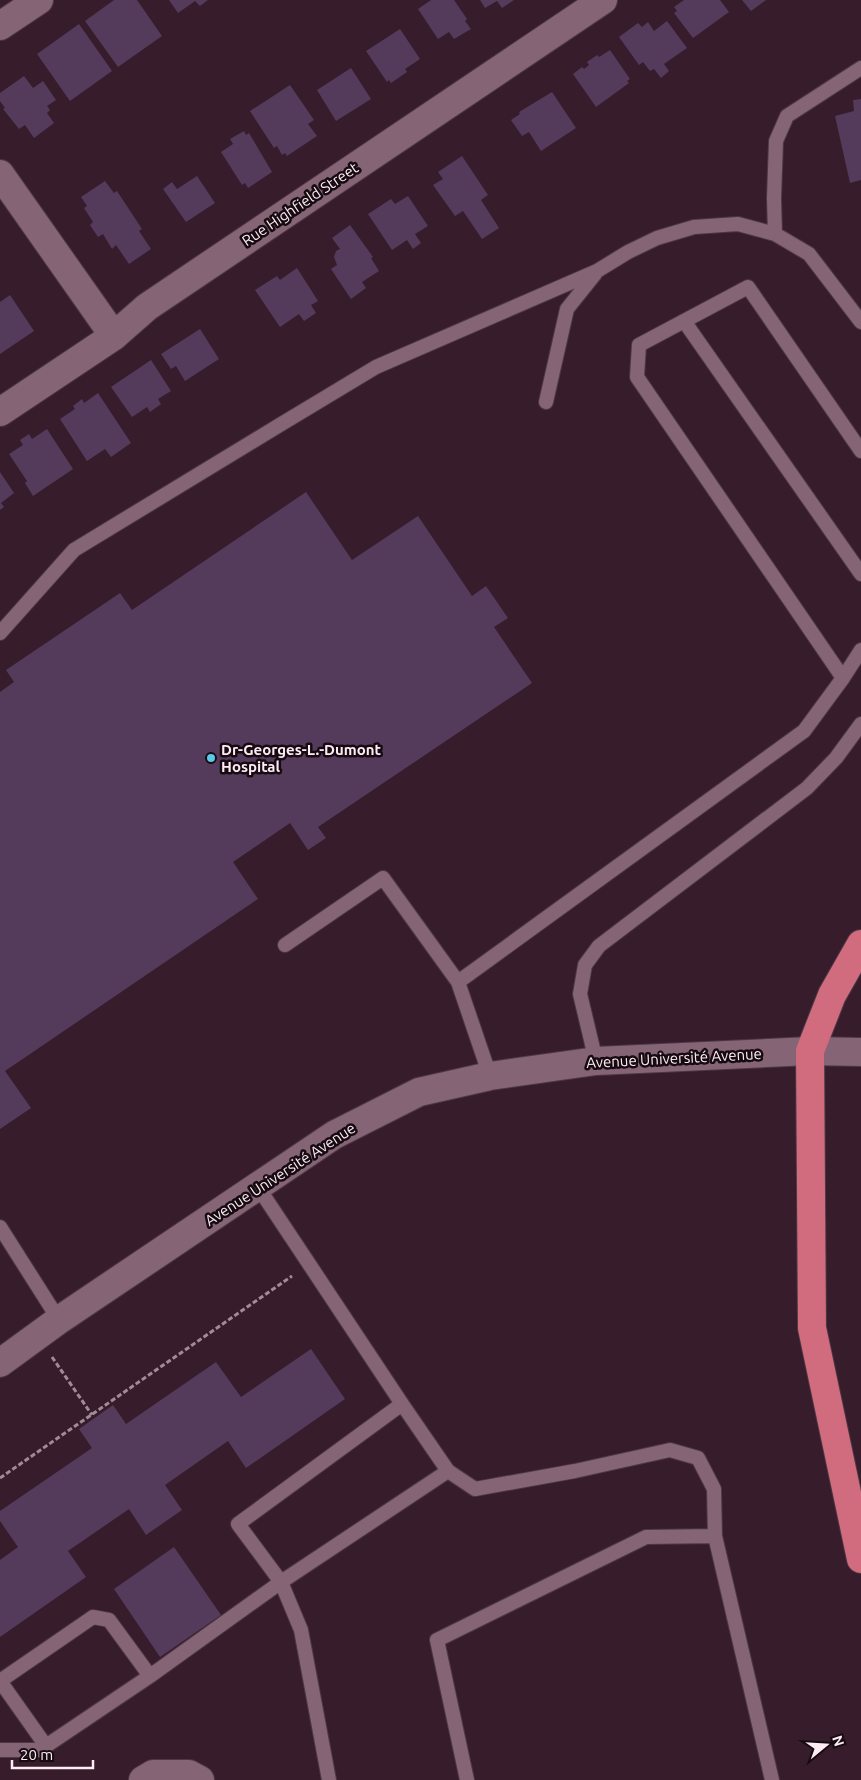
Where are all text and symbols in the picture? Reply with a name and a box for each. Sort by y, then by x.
street label: Rue Highfield Street [239,159,361,249]
place label: Dr-Georges-L.-Dumont Hospital [221,741,382,775]
marker: Dr-Georges-L.-Dumont Hospital [205,752,217,764]
street label: Avenue Université Avenue [586,1045,762,1071]
street label: Avenue Université Avenue [202,1119,358,1229]
north arrow [801,1720,851,1770]
text: N [829,1734,848,1748]
scale bar [12,1738,94,1770]
text: 20 m [20,1746,53,1763]

